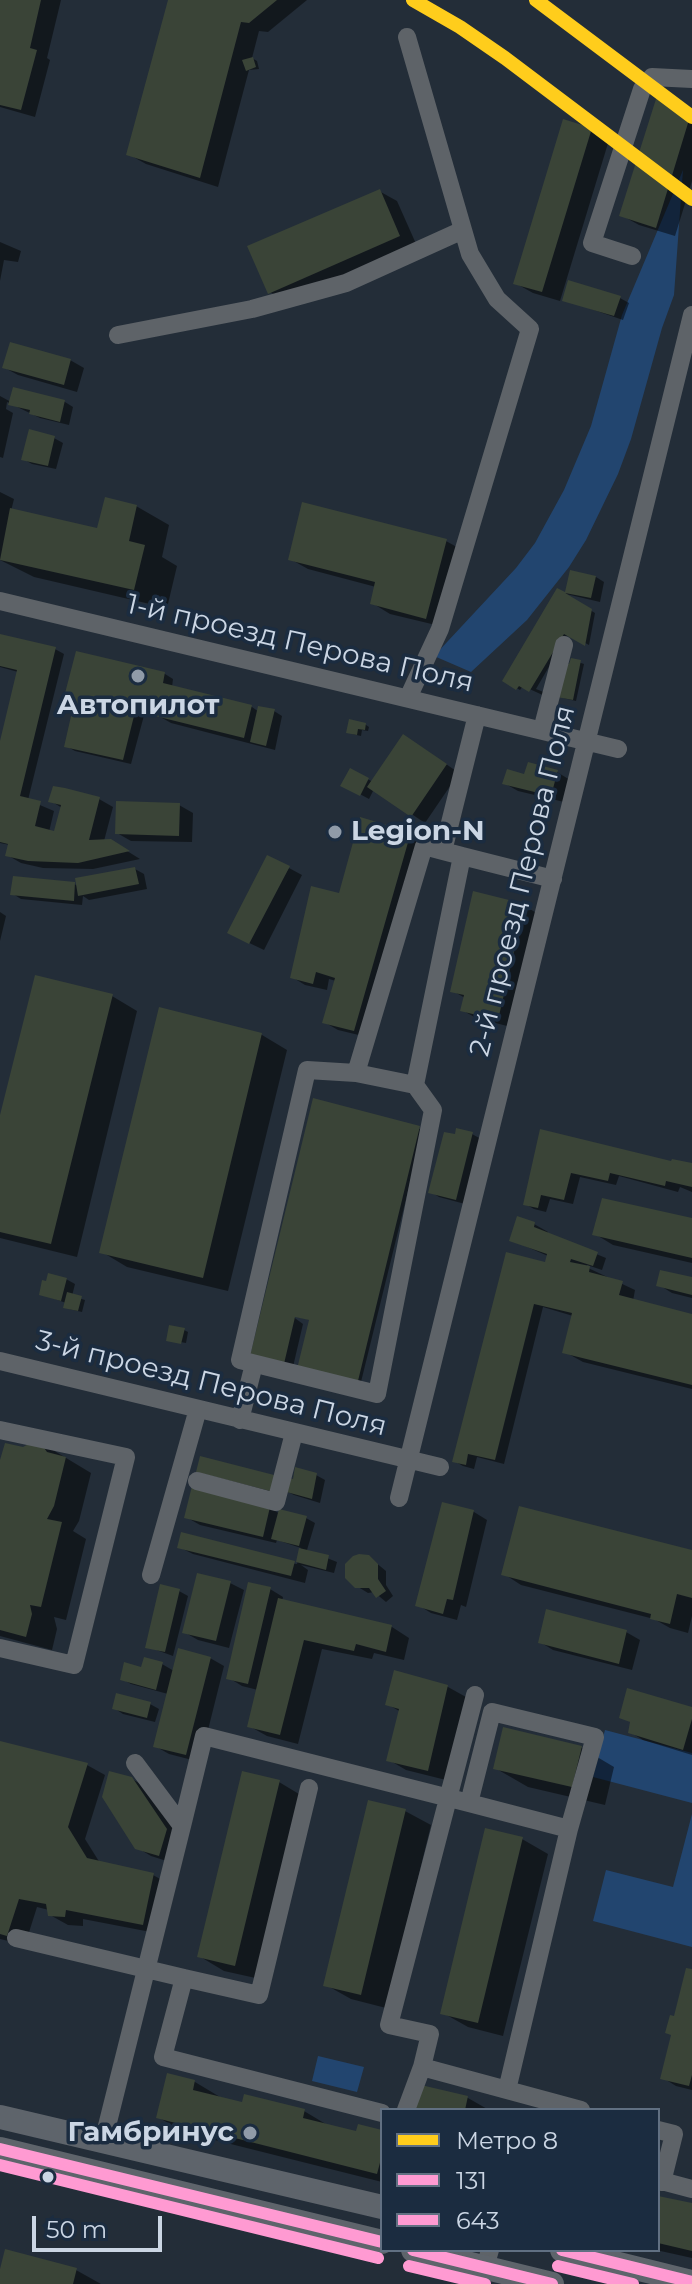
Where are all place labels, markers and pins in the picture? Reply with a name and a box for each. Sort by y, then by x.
marker: Автопилот [129,667,147,685]
place label: Автопилот [57,689,219,723]
place label: Legion-N [351,815,485,849]
marker: Legion-N [326,823,344,841]
place label: Гамбринус [67,2116,234,2150]
marker: Гамбринус [241,2124,259,2142]
unlabelled marker [40,2169,56,2185]

